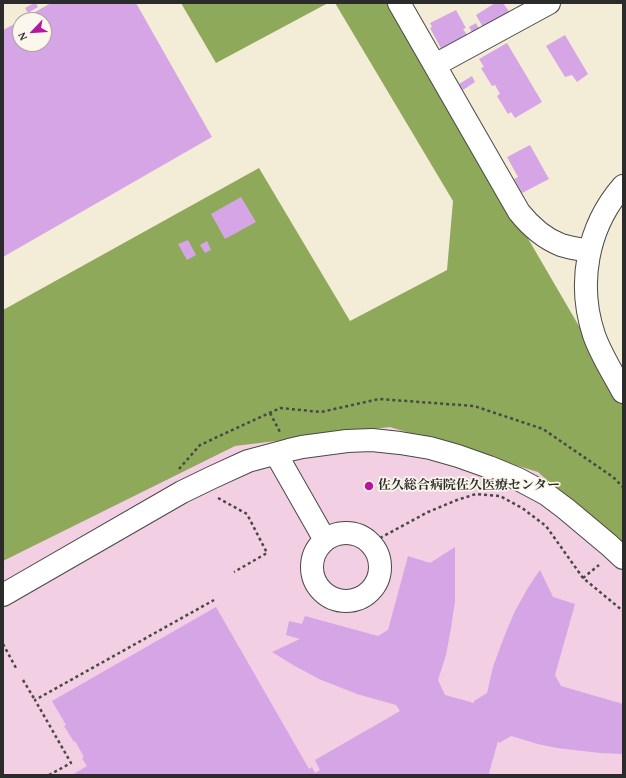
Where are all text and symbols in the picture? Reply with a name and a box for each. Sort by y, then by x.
north arrow [12,12,52,52]
text: N [13,30,31,43]
place label: 佐久総合病院佐久医療センター [378,478,560,494]
marker: 佐久総合病院佐久医療センター [363,480,375,492]

